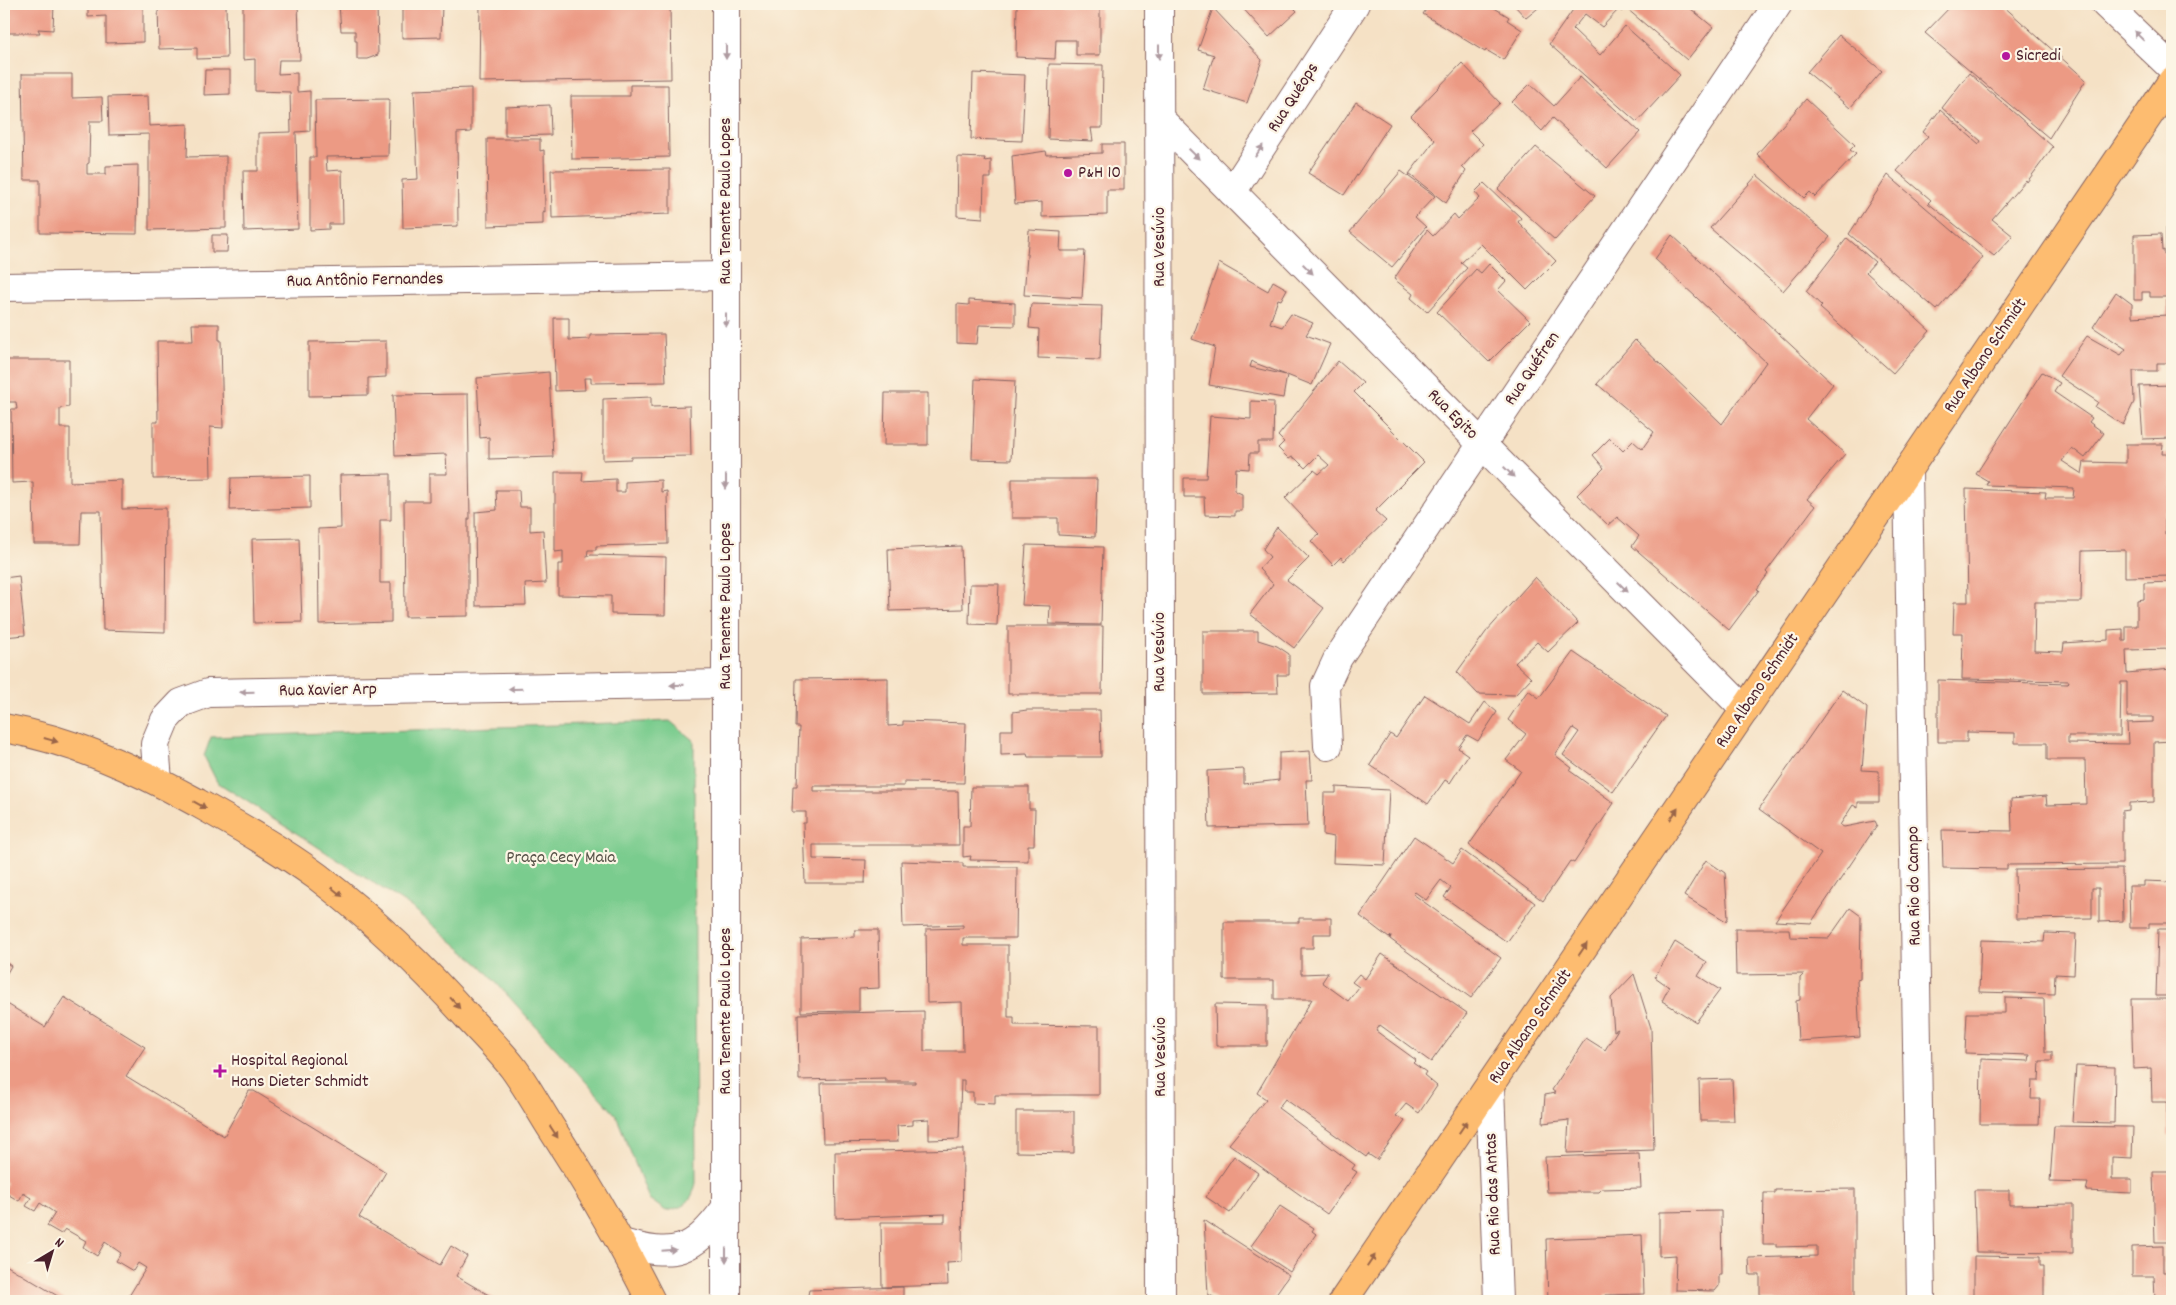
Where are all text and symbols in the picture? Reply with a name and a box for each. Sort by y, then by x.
one-way arrow [2133,30,2145,42]
place label: Sicredi [2016,44,2061,69]
one-way arrow [722,45,730,61]
one-way arrow [1155,45,1163,61]
marker: Sicredi [2000,50,2012,62]
street label: Rua Quéops [1262,58,1326,138]
street label: Rua Tenente Paulo Lopes [714,117,739,285]
one-way arrow [1254,145,1264,158]
one-way arrow [1188,148,1200,160]
place label: P&H 10 [1078,161,1121,186]
marker: P&H 10 [1062,167,1074,179]
street label: Rua Vesúvio [1148,207,1173,287]
one-way arrow [1302,263,1314,275]
street label: Rua Antônio Fernandes [286,267,444,295]
street label: Rua Albano Schmidt [1938,293,2034,419]
one-way arrow [722,312,730,328]
street label: Rua Quéfren [1499,327,1567,411]
street label: Rua Egito [1421,384,1483,446]
one-way arrow [1503,466,1515,478]
one-way arrow [722,475,730,491]
street label: Rua Tenente Paulo Lopes [714,522,739,690]
one-way arrow [1617,581,1629,593]
street label: Rua Vesúvio [1148,612,1173,692]
street label: Rua Albano Schmidt [1710,628,1806,754]
street label: Rua Xavier Arp [279,678,377,704]
one-way arrow [669,681,685,689]
one-way arrow [507,685,523,693]
one-way arrow [239,688,255,696]
one-way arrow [44,736,59,744]
one-way arrow [194,800,207,809]
one-way arrow [1669,808,1679,821]
street label: Rua Rio do Campo [1901,826,1929,946]
park label: Praça Cecy Maia [506,846,616,871]
one-way arrow [330,887,343,898]
street label: Rua Tenente Paulo Lopes [714,927,739,1095]
one-way arrow [1578,942,1588,956]
street label: Rua Albano Schmidt [1483,964,1579,1090]
one-way arrow [450,996,461,1009]
street label: Rua Vesúvio [1149,1017,1174,1097]
place label: Hospital Regional Hans Dieter Schmidt [231,1049,369,1095]
marker: Hospital Regional Hans Dieter Schmidt [213,1064,227,1078]
one-way arrow [1458,1120,1468,1134]
one-way arrow [549,1125,559,1138]
street label: Rua Rio das Antas [1479,1132,1509,1256]
north arrow [28,1228,78,1278]
text: N [50,1233,68,1253]
one-way arrow [662,1246,678,1254]
one-way arrow [722,1247,730,1263]
one-way arrow [1366,1254,1376,1268]

